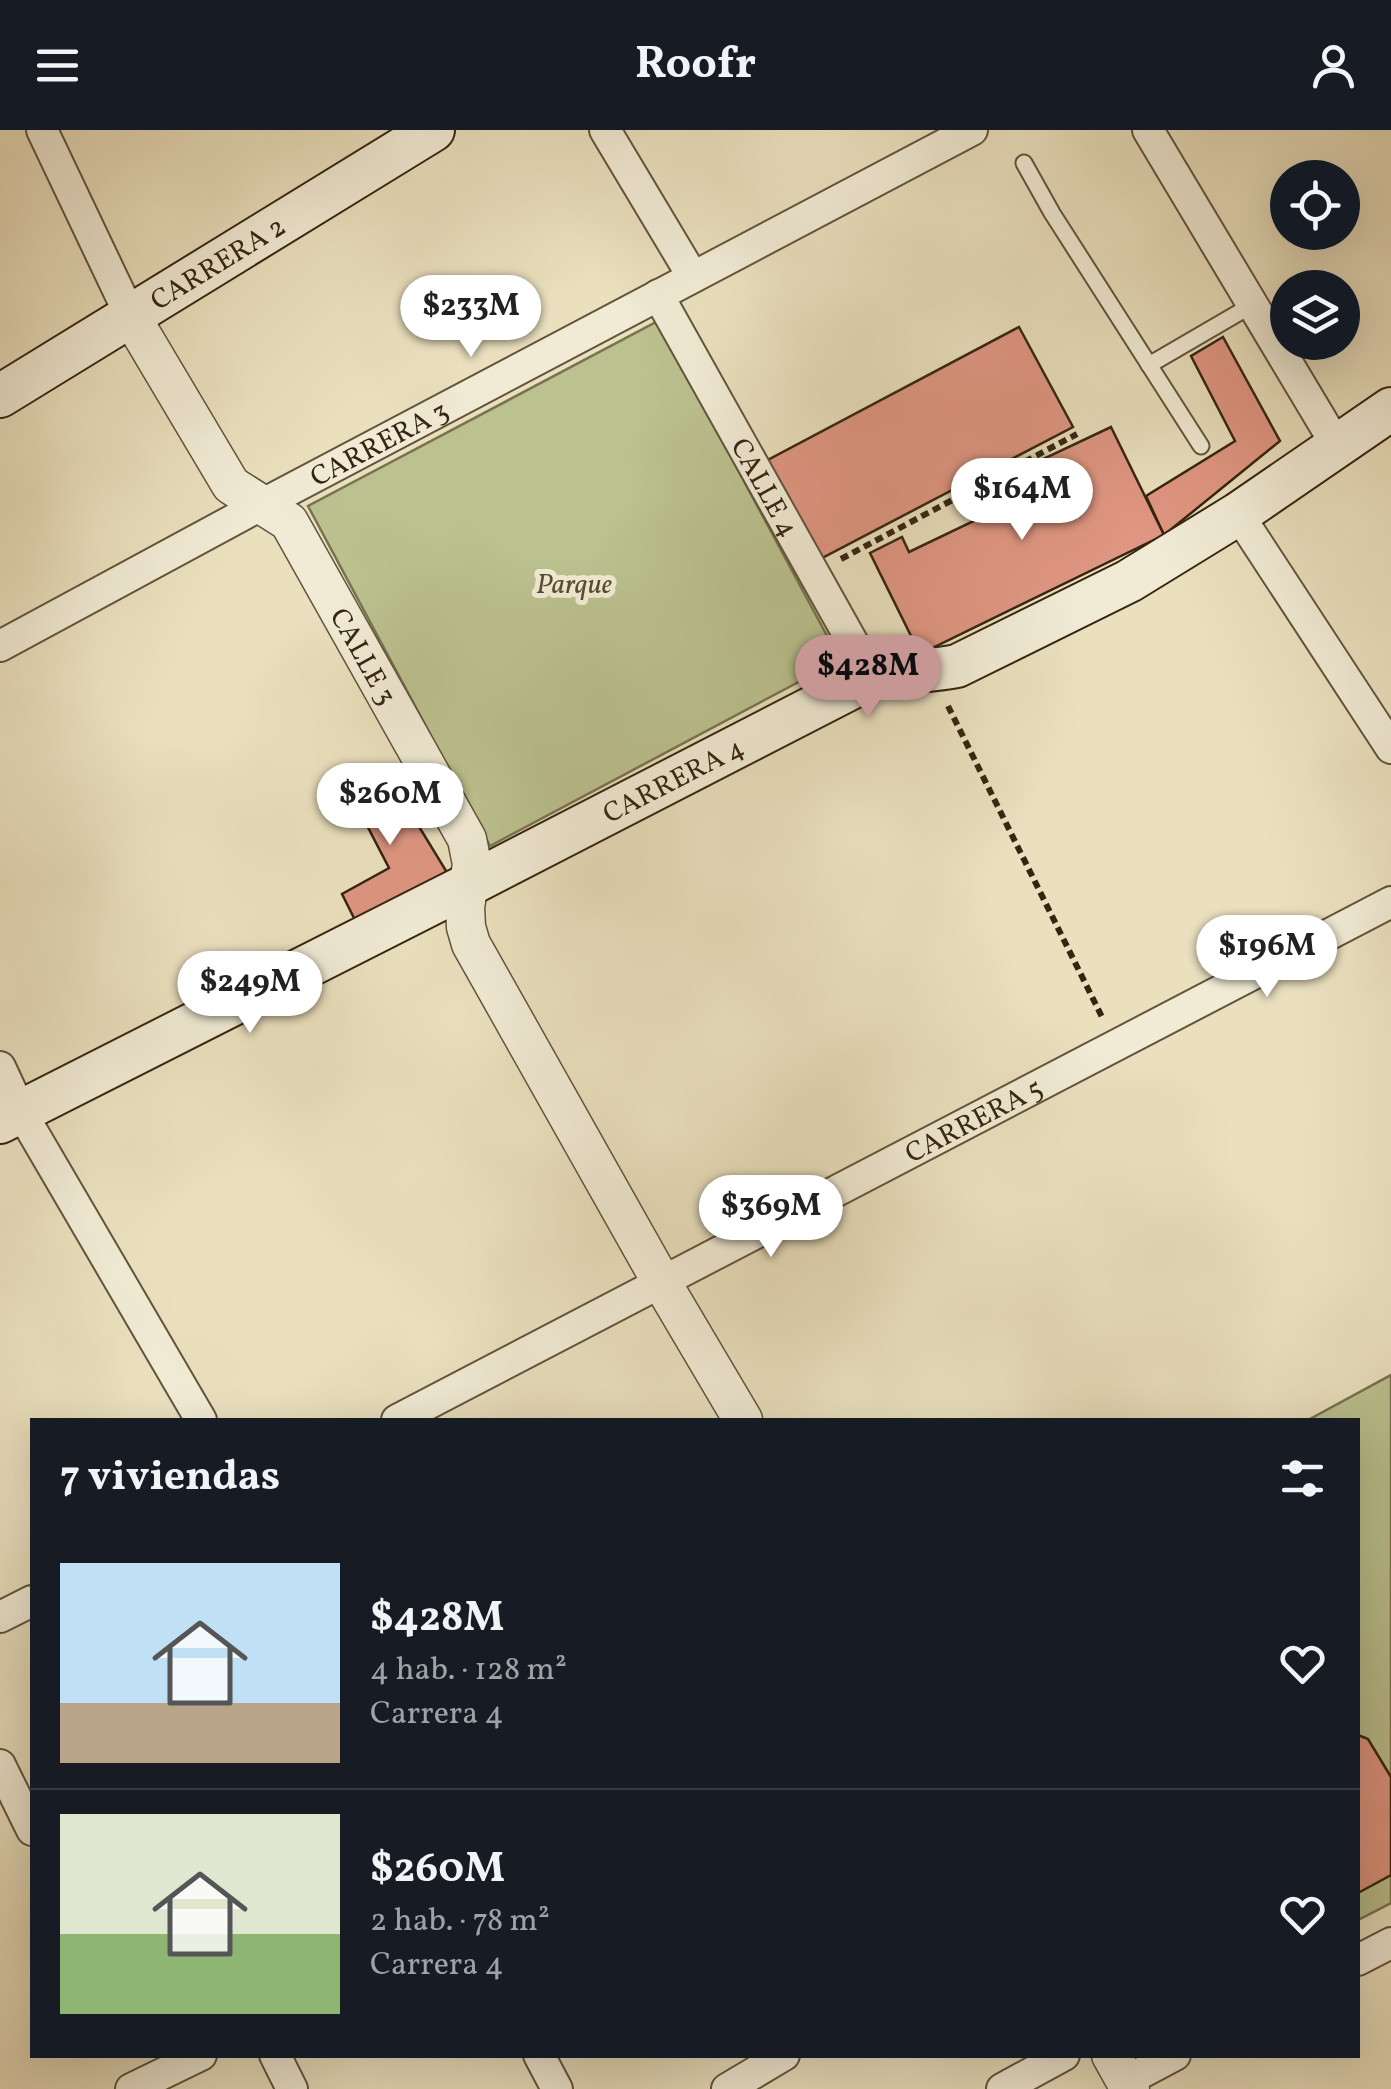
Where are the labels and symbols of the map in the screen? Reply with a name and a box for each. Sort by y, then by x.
street label: CARRERA 2 [144,208,294,321]
pin: $233M [401,275,541,360]
street label: CARRERA 3 [304,392,456,498]
street label: CALLE 4 [720,432,807,545]
pin: $164M [952,458,1092,543]
park label: Parque [536,566,612,605]
street label: CALLE 3 [319,601,405,713]
pin: $428M [798,635,938,720]
street label: CARRERA 4 [597,729,751,834]
pin: $260M [320,763,460,848]
pin: $196M [1197,915,1337,1000]
pin: $249M [180,951,320,1036]
street label: CARRERA 5 [899,1070,1050,1174]
pin: $369M [701,1175,841,1260]

